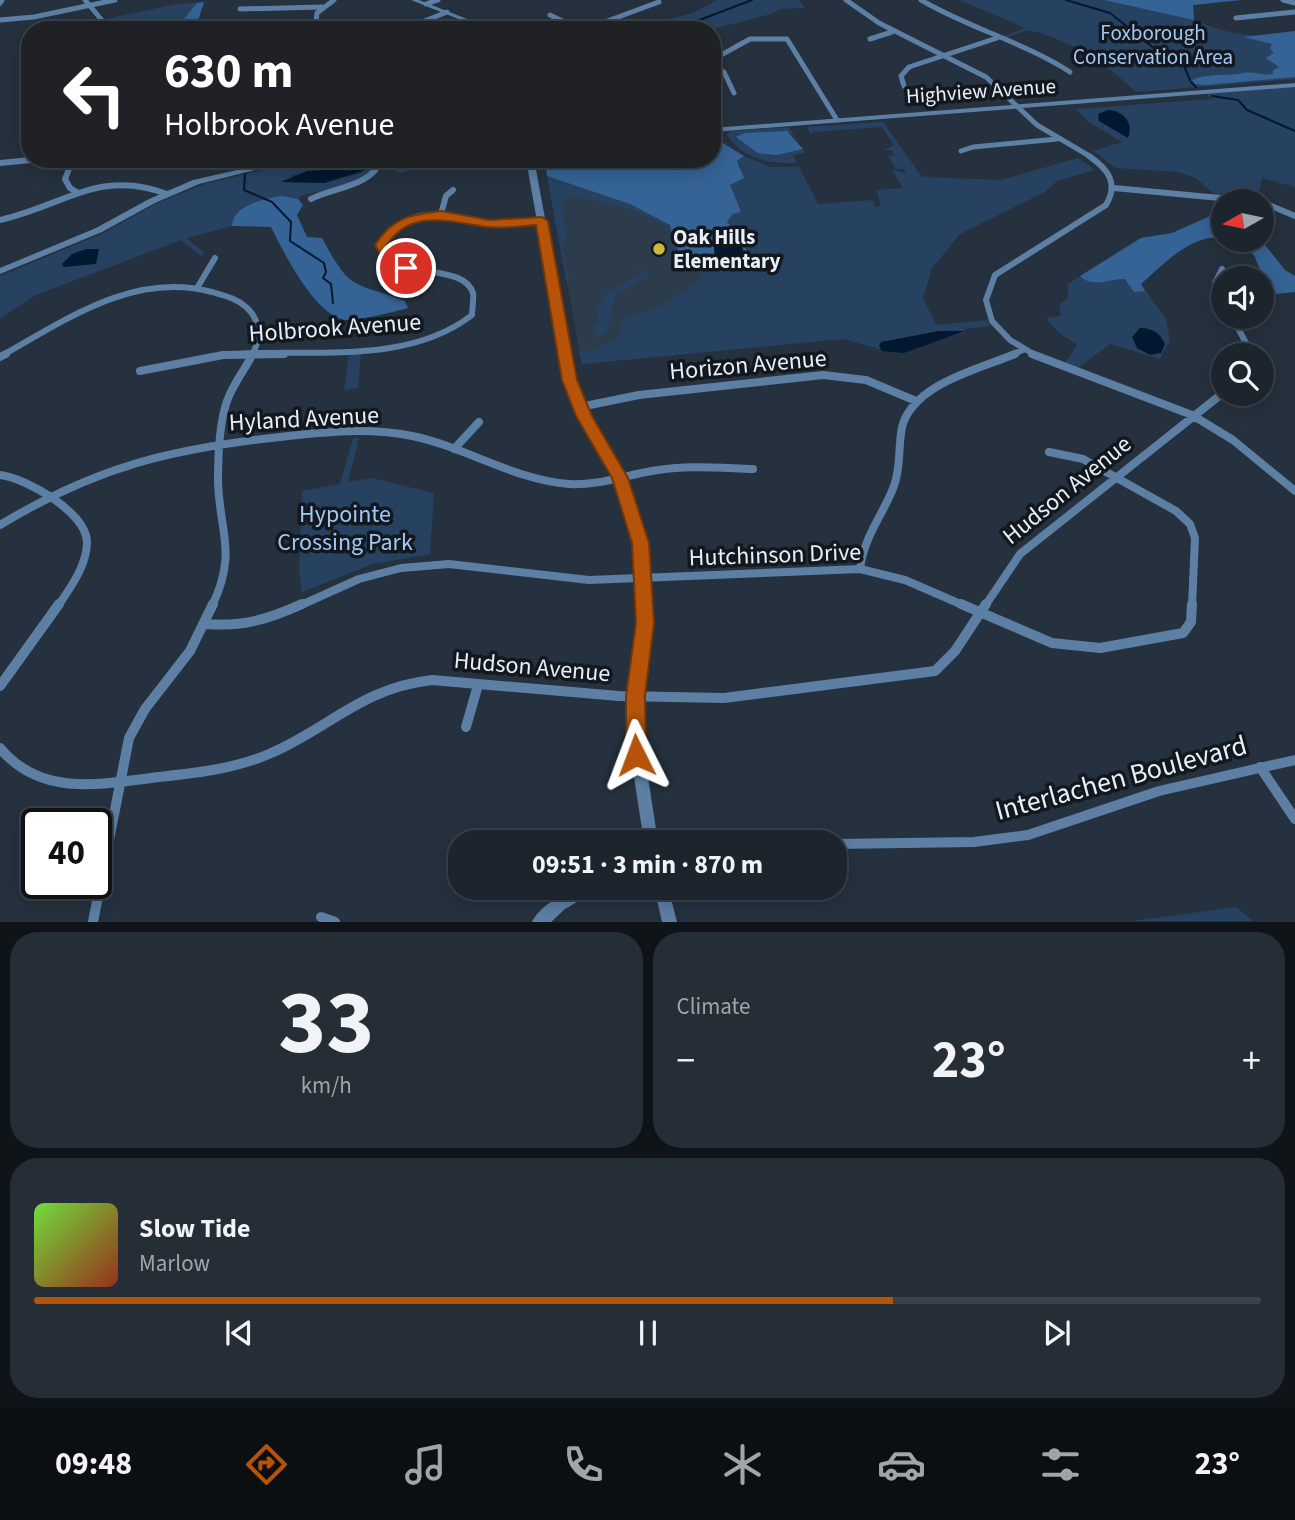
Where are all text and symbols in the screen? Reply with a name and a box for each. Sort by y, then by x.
park label: Foxborough Conservation Area [1073,18,1233,72]
text: 630 m [164,37,293,107]
icon: left [49,49,140,140]
street label: Highview Avenue [905,71,1057,111]
text: Holbrook Avenue [164,102,394,148]
north arrow [1211,189,1274,252]
map controls [1211,189,1274,406]
place label: Oak Hills Elementary [673,222,780,276]
pin [376,238,436,298]
marker: Oak Hills Elementary [651,241,667,257]
icon: arrive [387,249,425,287]
button: sound [1211,266,1274,329]
street label: Holbrook Avenue [248,305,422,351]
street label: Horizon Avenue [668,341,828,389]
button: search [1211,343,1274,406]
street label: Hyland Avenue [228,398,380,440]
street label: Hudson Avenue [995,427,1139,553]
park label: Hypointe Crossing Park [277,497,413,560]
street label: Hutchinson Drive [688,535,862,575]
street label: Hudson Avenue [452,643,612,691]
position arrow [599,718,673,792]
street label: Interlachen Boulevard [991,725,1251,831]
speed limit sign: 40 [21,808,112,899]
text: 09:51 · 3 min · 870 m [532,846,763,883]
text: 33 [278,959,374,1088]
text: Climate [677,990,750,1023]
text: 23° [932,1024,1006,1098]
text: − [677,1034,695,1088]
text: + [1242,1034,1261,1088]
text: km/h [301,1069,352,1102]
text: Slow Tide [139,1210,250,1247]
text: Marlow [139,1247,210,1280]
icon: previous [220,1314,258,1352]
icon: pause [629,1314,667,1352]
icon: next [1038,1314,1076,1352]
icon: directions [242,1440,291,1489]
icon: music [401,1440,450,1489]
icon: phone [559,1440,608,1489]
icon: climate [718,1440,767,1489]
icon: car [877,1440,926,1489]
icon: filters [1036,1440,1085,1489]
text: 09:48 [55,1441,132,1487]
text: 23° [1195,1441,1240,1487]

